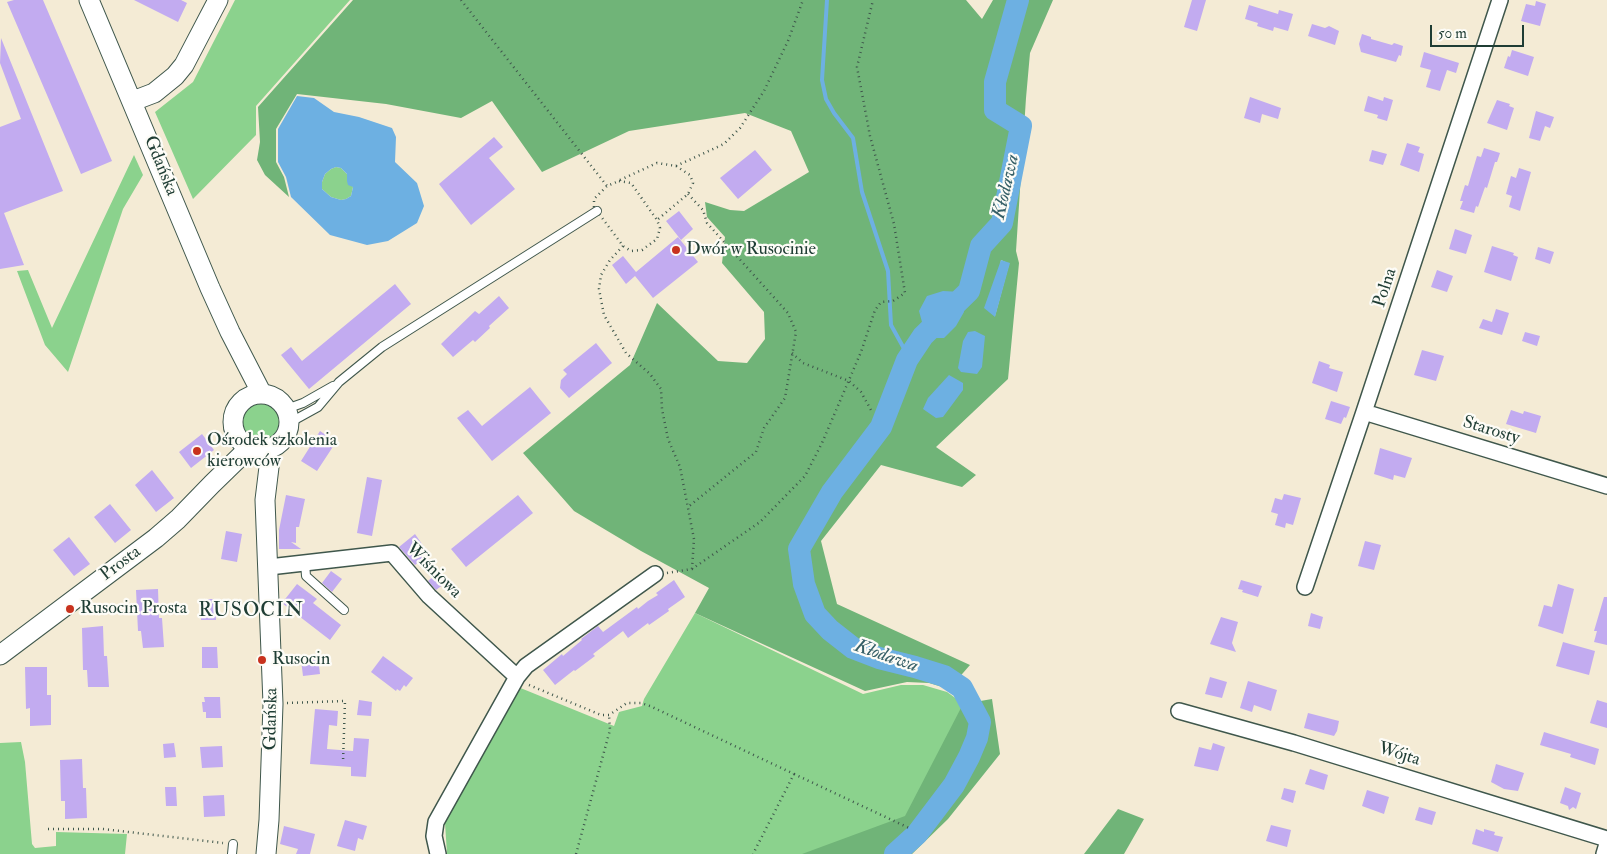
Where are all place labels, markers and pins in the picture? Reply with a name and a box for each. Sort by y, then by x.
place label: Dwór w Rusocinie [686,239,816,261]
marker: Dwór w Rusocinie [670,244,682,256]
place label: Ośrodek szkolenia kierowców [207,430,337,472]
marker: Ośrodek szkolenia kierowców [191,445,203,457]
place label: Rusocin Prosta [80,598,187,620]
marker: Rusocin Prosta [64,603,76,615]
place label: Rusocin [272,649,330,671]
marker: Rusocin [256,654,268,666]

